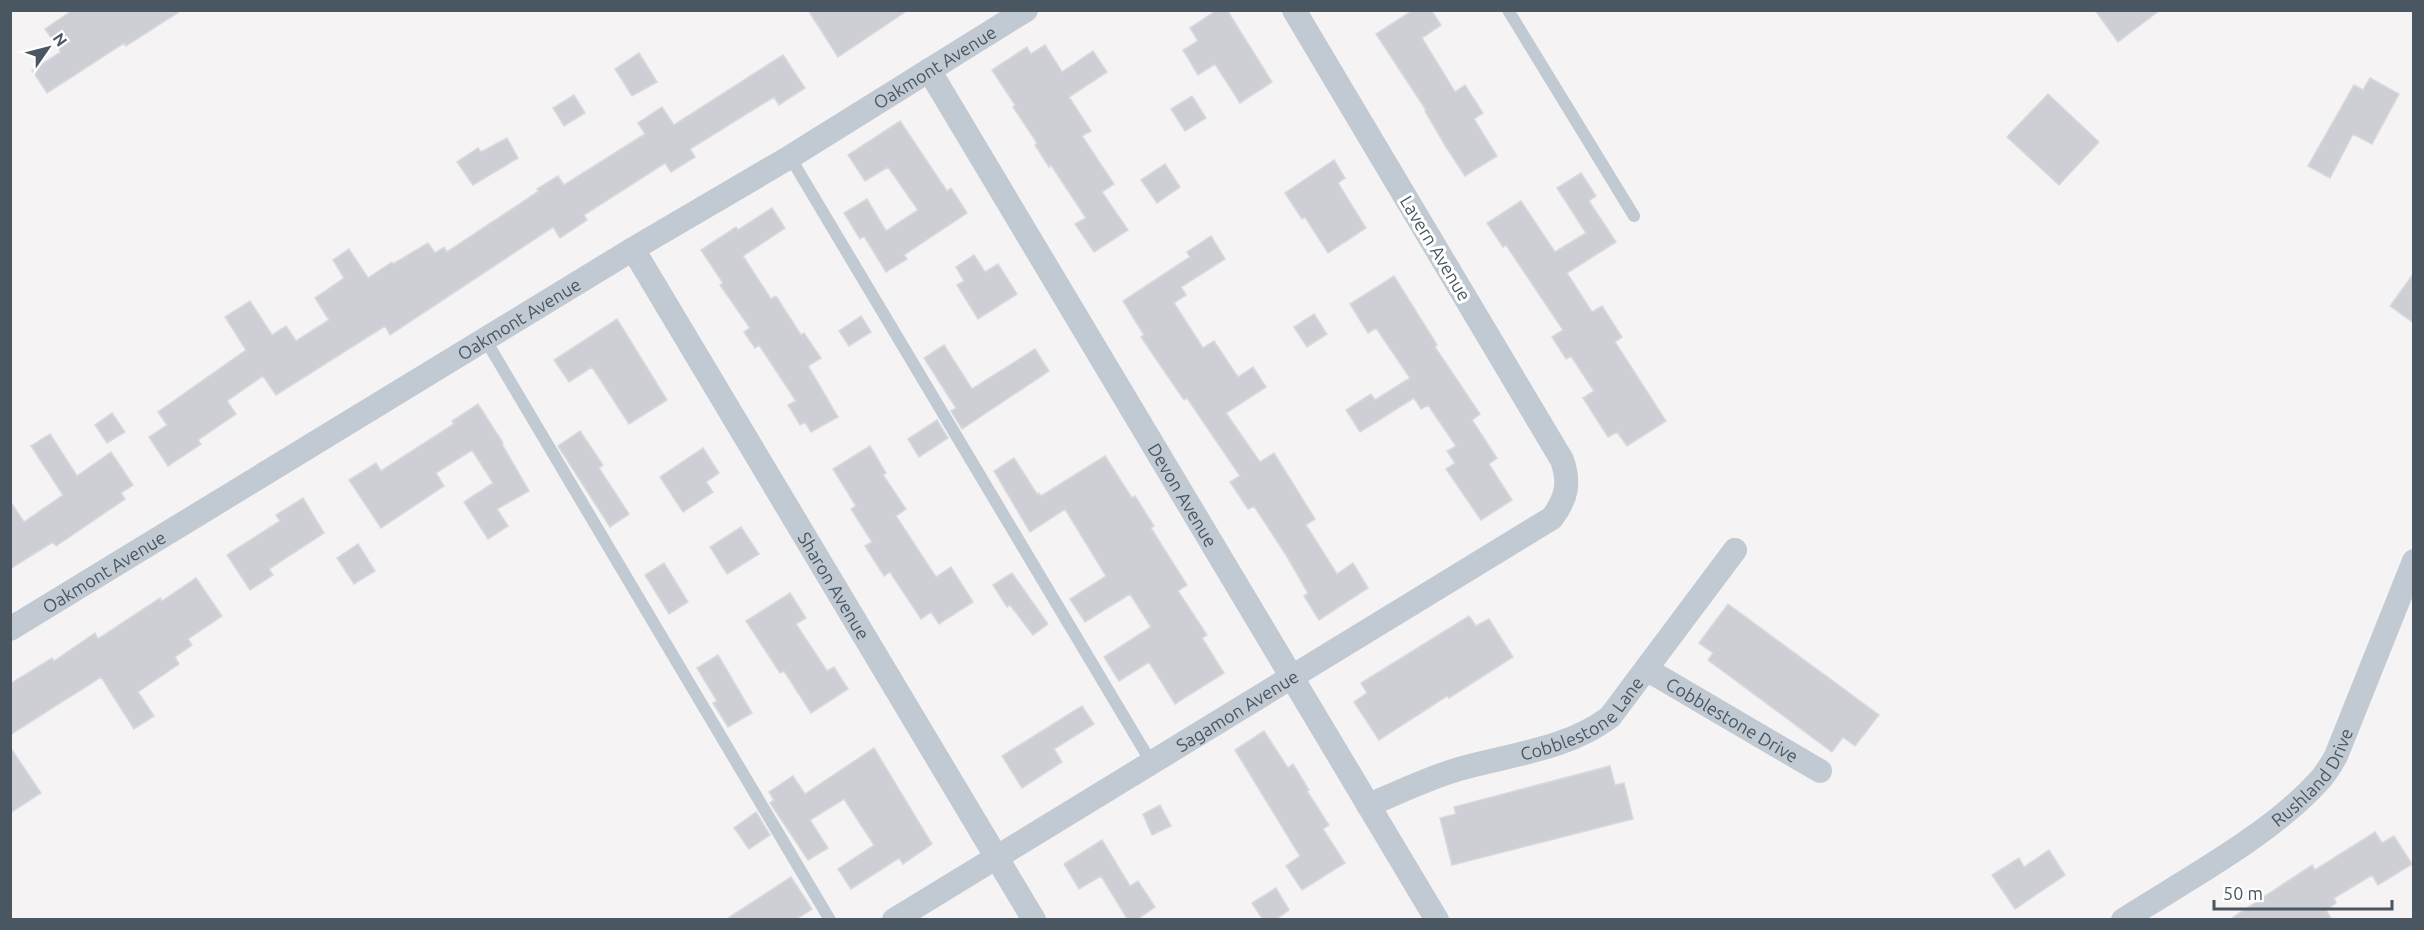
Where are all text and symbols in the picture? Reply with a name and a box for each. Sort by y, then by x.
north arrow [18,18,78,78]
street label: Oakmont Avenue [870,21,999,113]
text: N [49,29,71,49]
street label: Lavern Avenue [1397,192,1475,304]
street label: Oakmont Avenue [454,274,584,364]
street label: Devon Avenue [1144,440,1222,550]
street label: Oakmont Avenue [39,527,169,617]
street label: Sharon Avenue [794,528,874,643]
street label: Sagamon Avenue [1172,666,1302,755]
street label: Cobblestone Lane [1518,673,1647,764]
street label: Cobblestone Drive [1663,673,1802,766]
street label: Rushland Drive [2267,725,2356,830]
scale bar [2214,873,2392,911]
text: 50 m [2223,883,2263,903]

